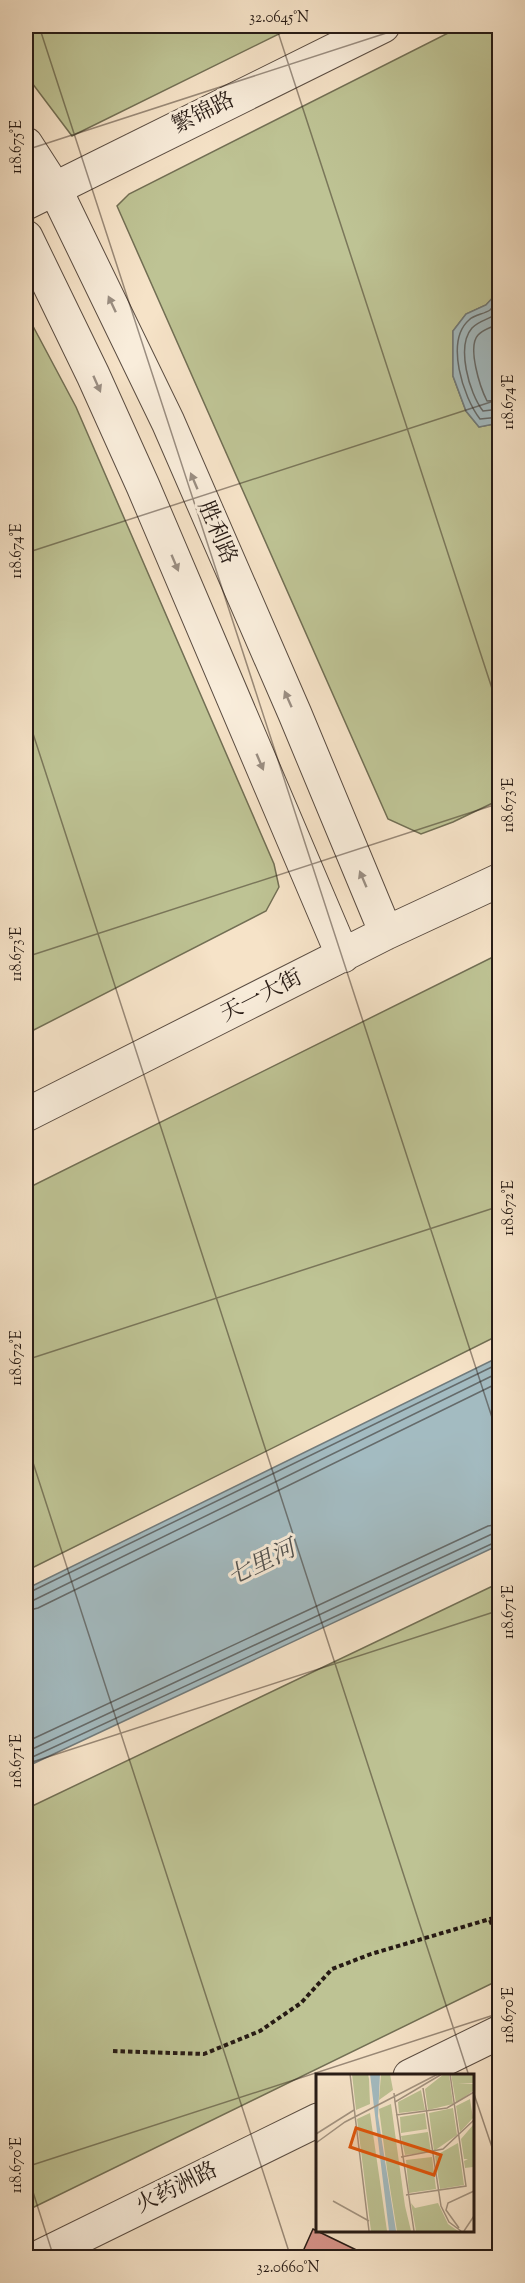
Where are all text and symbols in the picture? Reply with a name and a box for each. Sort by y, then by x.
text: 32.0645°N [249,8,309,29]
street label: 繁锦路 [167,85,241,143]
text: 118.675°E [7,120,28,174]
one-way arrow [108,296,117,313]
text: 118.674°E [499,374,520,430]
one-way arrow [92,376,102,394]
one-way arrow [189,472,199,490]
street label: 胜利路 [188,496,244,570]
text: 118.674°E [7,523,28,579]
one-way arrow [171,554,181,572]
one-way arrow [284,690,293,707]
one-way arrow [255,753,265,771]
text: 118.673°E [499,778,520,832]
one-way arrow [358,869,368,887]
text: 118.673°E [7,927,28,981]
street label: 天一大街 [216,963,308,1031]
text: 118.672°E [499,1180,520,1236]
text: 118.672°E [7,1330,28,1386]
water label: 七里河 [222,1531,305,1595]
text: 118.671°E [499,1585,520,1639]
text: 118.671°E [7,1734,28,1788]
text: 118.670°E [499,1987,520,2043]
inset map [316,2074,474,2232]
text: 118.670°E [7,2137,28,2193]
street label: 火药洲路 [130,2155,224,2223]
text: 32.0660°N [257,2258,319,2279]

